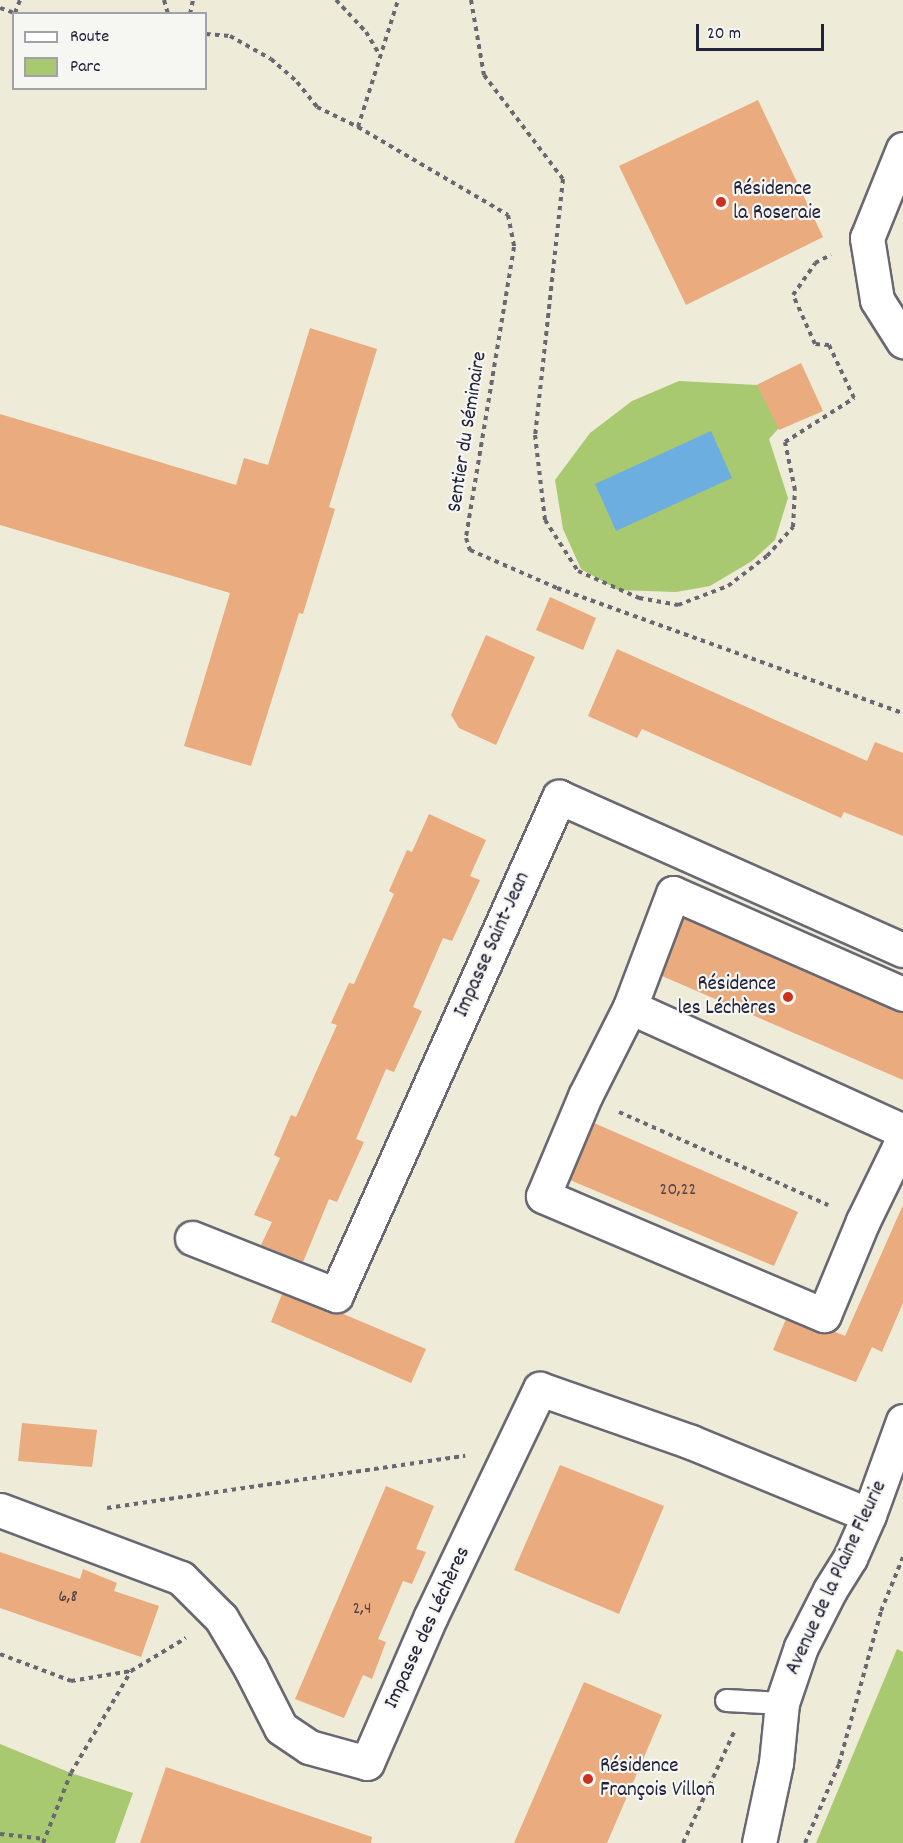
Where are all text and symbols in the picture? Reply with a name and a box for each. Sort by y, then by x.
legend [12,12,207,90]
scale bar [699,12,826,50]
text: 20 m [707,22,741,47]
text: Route [70,25,109,50]
text: Parc [70,55,101,80]
place label: Résidence la Roseraie [733,177,821,227]
marker: Résidence la Roseraie [714,195,728,209]
street label: Sentier du Séminaire [443,350,493,514]
street label: Impasse Saint-Jean [450,869,536,1021]
place label: Résidence les Léchères [677,972,776,1022]
marker: Résidence les Léchères [781,990,795,1004]
house number: 20,22 [660,1180,696,1202]
street label: Avenue de la Plaine Fleurie [781,1477,893,1679]
street label: Impasse des Léchères [379,1543,477,1713]
house number: 6,8 [58,1587,78,1609]
house number: 2,4 [353,1599,371,1621]
place label: Résidence François Villon [600,1754,715,1804]
marker: Résidence François Villon [581,1772,595,1786]

